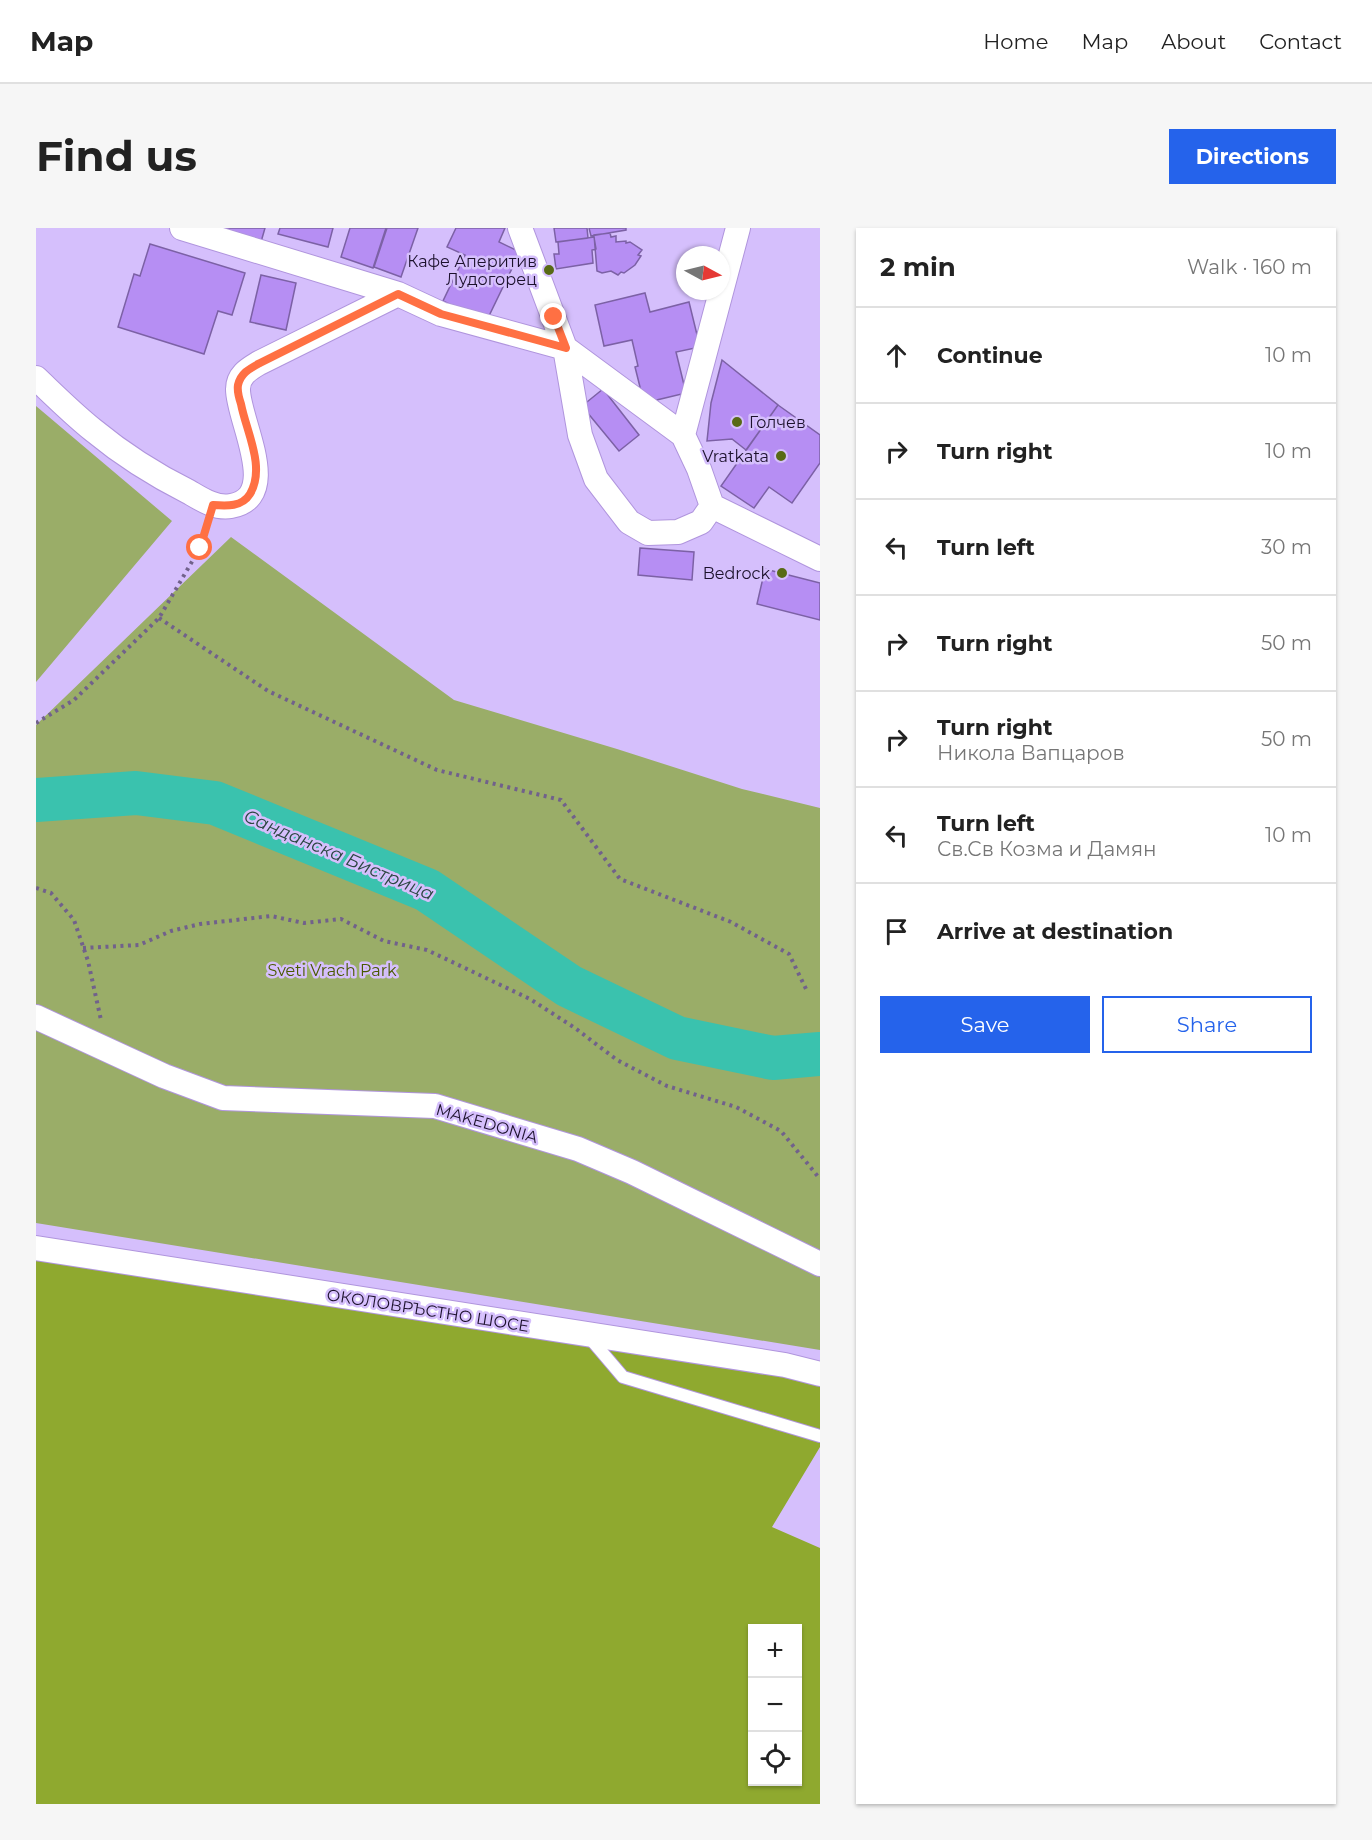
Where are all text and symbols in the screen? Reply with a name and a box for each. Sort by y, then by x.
text: Map [30,24,93,58]
text: Home [983,29,1048,54]
text: Map [1081,29,1128,54]
text: About [1161,29,1226,54]
text: Contact [1259,29,1342,54]
button: Directions [1169,129,1336,184]
text: Find us [36,130,197,182]
north arrow [676,246,730,300]
text: 2 min [880,251,956,283]
place label: Кафе Аперитив Лудогорец [407,252,537,289]
text: Walk · 160 m [1187,255,1312,279]
marker: Кафе Аперитив Лудогорец [542,263,556,277]
route end [540,303,566,329]
icon: ahead [880,339,913,372]
text: Continue [937,342,1043,369]
text: 10 m [1265,343,1312,367]
place label: Голчев [749,413,806,432]
marker: Голчев [730,415,744,429]
icon: right [880,435,913,468]
text: Turn right [937,438,1052,465]
text: 10 m [1265,439,1312,463]
place label: Vratkata [702,447,769,466]
marker: Vratkata [774,449,788,463]
icon: left [880,531,913,564]
route start [186,534,212,560]
text: Turn left [937,534,1035,561]
text: 30 m [1261,535,1312,559]
place label: Bedrock [703,564,770,583]
marker: Bedrock [775,566,789,580]
icon: right [880,627,913,660]
text: Turn right [937,630,1052,657]
text: 50 m [1261,631,1312,655]
text: Turn right [937,714,1052,741]
icon: right [880,723,913,756]
text: 50 m [1261,727,1312,751]
text: Никола Вапцаров [937,741,1125,765]
water label: Санданска Бистрица [241,805,437,905]
text: Turn left [937,810,1035,837]
icon: left [880,819,913,852]
text: 10 m [1265,823,1312,847]
text: Св.Св Козма и Дамян [937,837,1157,861]
icon: arrive [880,915,913,948]
text: Arrive at destination [937,918,1173,945]
park label: Sveti Vrach Park [267,961,397,980]
button: Save [880,996,1090,1053]
button: Share [1102,996,1312,1053]
street label: MAKEDONIA [434,1100,540,1147]
street label: ОКОЛОВРЪСТНО ШОСЕ [325,1285,530,1336]
map controls [748,1624,802,1786]
button: + [748,1624,802,1678]
button: − [748,1678,802,1732]
button: locate [748,1732,802,1786]

